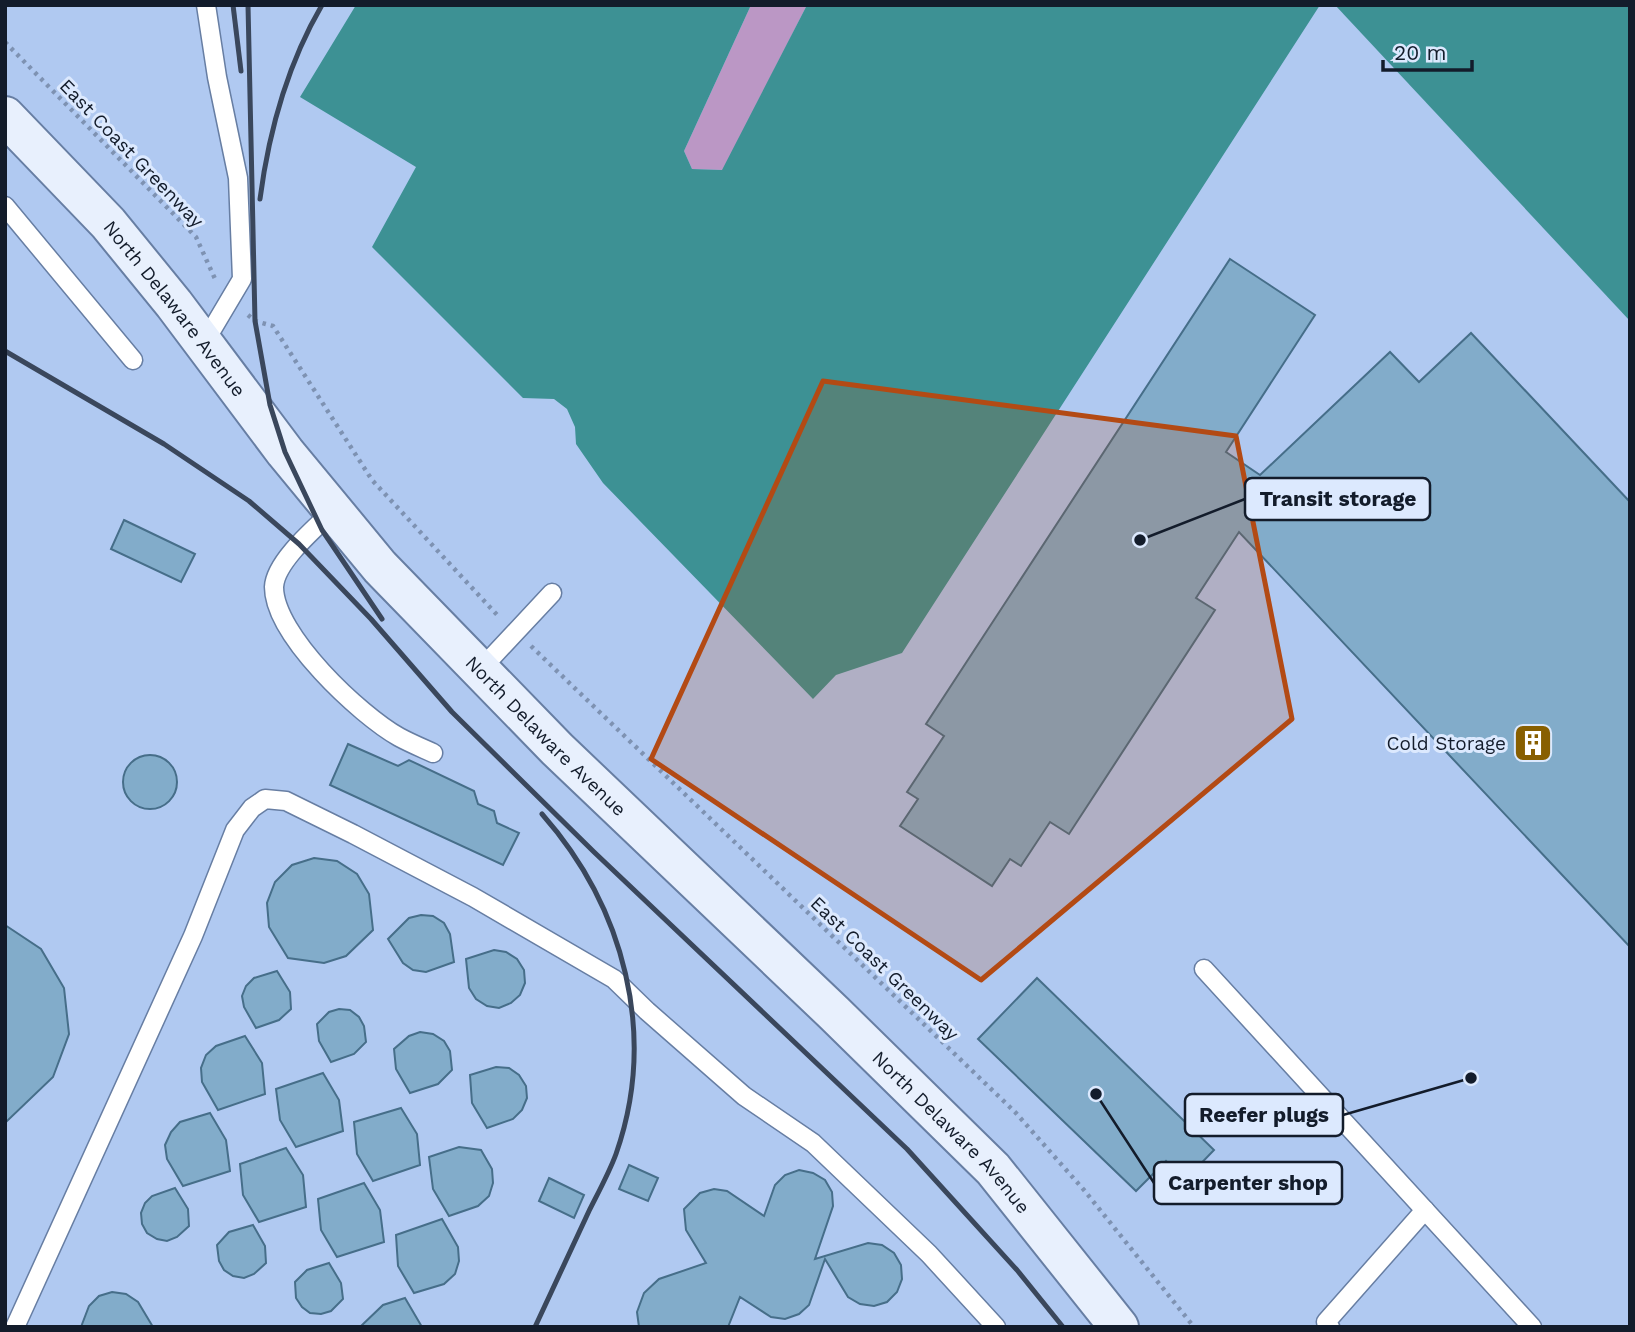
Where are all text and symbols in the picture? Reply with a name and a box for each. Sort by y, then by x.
scale bar [1383,28,1472,72]
text: 20 m [1394,40,1446,65]
street label: East Coast Greenway [55,74,209,232]
street label: North Delaware Avenue [99,216,250,401]
callout: Transit storage [1245,478,1430,520]
text: Transit storage [1259,486,1417,511]
street label: North Delaware Avenue [461,651,631,821]
building icon: Cold Storage [1512,722,1554,764]
place label: Cold Storage [1387,732,1506,755]
street label: East Coast Greenway [806,892,964,1045]
street label: North Delaware Avenue [867,1046,1035,1218]
callout: Reefer plugs [1185,1094,1343,1136]
text: Reefer plugs [1199,1102,1329,1127]
callout: Carpenter shop [1154,1162,1342,1204]
text: Carpenter shop [1168,1170,1328,1195]

